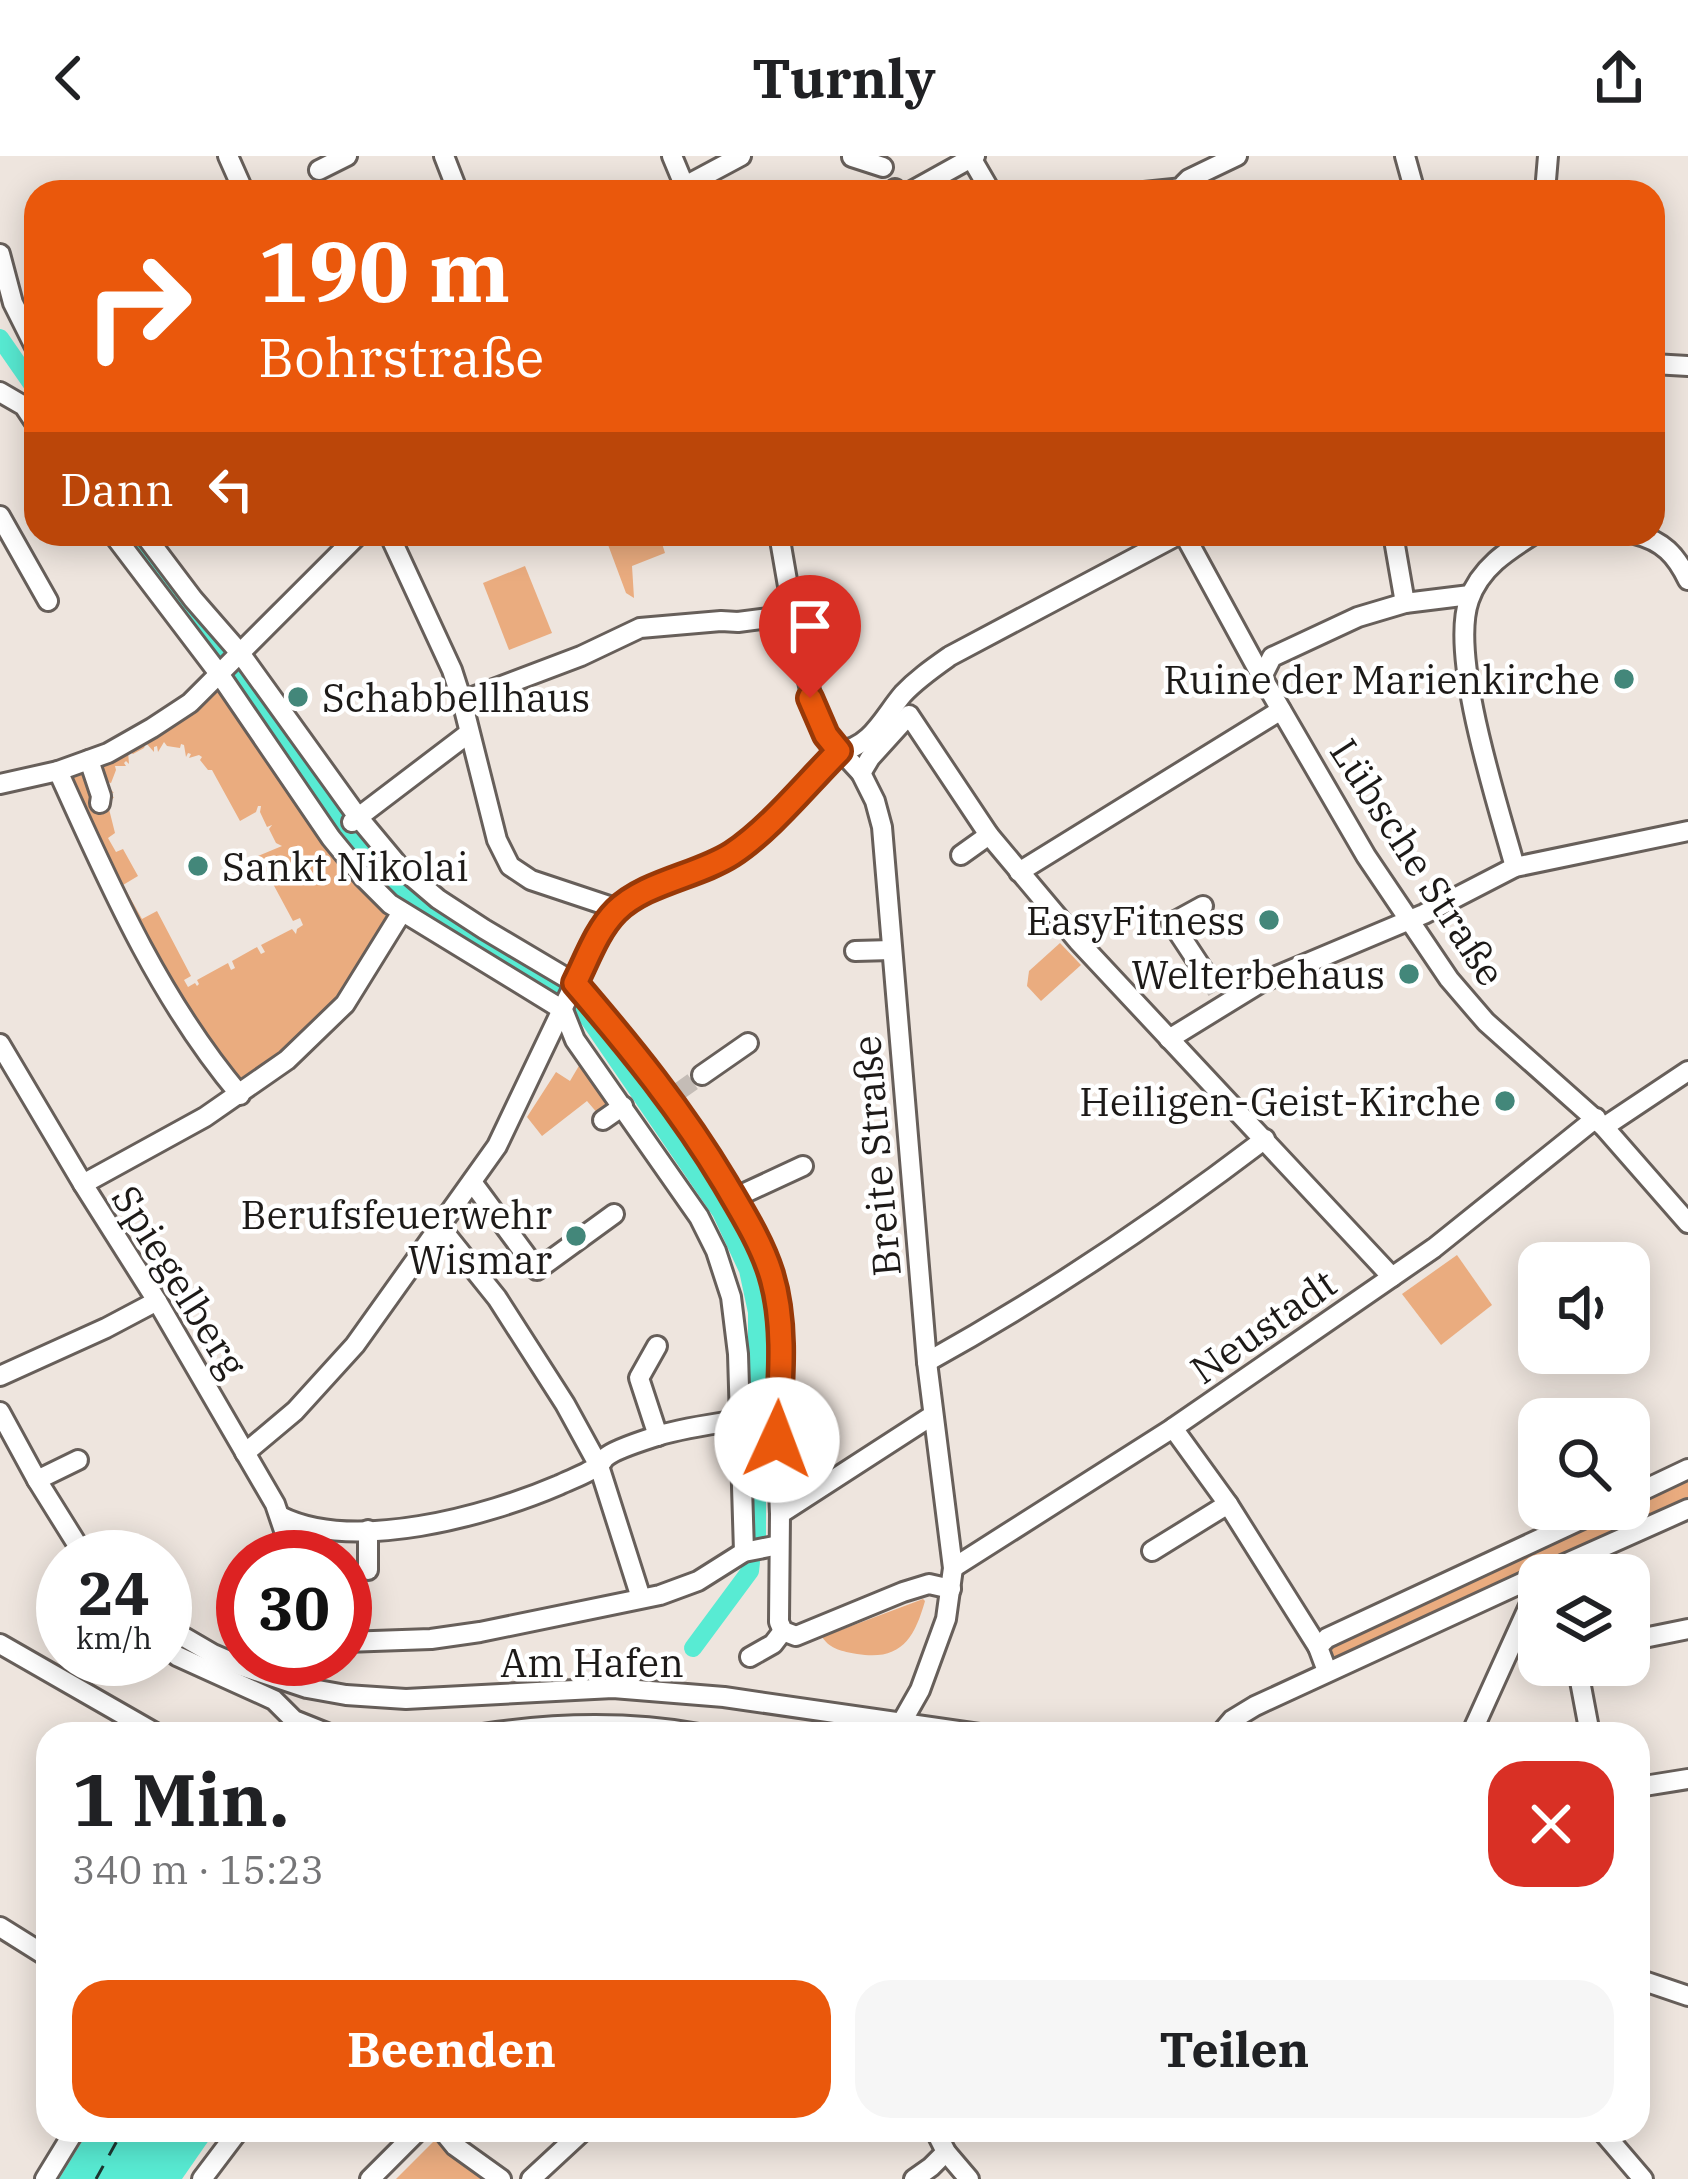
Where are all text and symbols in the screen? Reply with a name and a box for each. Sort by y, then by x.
text: Turnly [752,43,936,113]
icon: back [36,45,102,111]
icon: share [1586,45,1652,111]
text: 190 m [258,216,510,325]
icon: right [60,228,216,384]
text: Bohrstraße [258,322,544,392]
icon: left [198,456,264,522]
text: Dann [60,460,174,518]
pin [759,575,861,698]
icon: arrive [777,593,843,659]
place label: Ruine der Marienkirche [1163,654,1600,705]
marker: Ruine der Marienkirche [1611,666,1637,692]
place label: Schabbellhaus [322,672,590,723]
marker: Schabbellhaus [285,684,311,710]
street label: Lübsche Straße [1319,729,1517,995]
place label: Sankt Nikolai [222,841,468,892]
marker: Sankt Nikolai [185,853,211,879]
place label: EasyFitness [1026,895,1245,946]
marker: EasyFitness [1256,907,1282,933]
place label: Welterbehaus [1131,949,1385,1000]
marker: Welterbehaus [1396,961,1422,987]
street label: Breite Straße [840,1033,912,1279]
place label: Heiligen-Geist-Kirche [1079,1076,1481,1127]
marker: Heiligen-Geist-Kirche [1492,1088,1518,1114]
street label: Spiegelberg [101,1176,259,1386]
place label: Berufsfeuerwehr Wismar [241,1189,552,1285]
marker: Berufsfeuerwehr Wismar [563,1223,589,1249]
map controls [1518,1242,1650,1686]
button: sound [1518,1242,1650,1374]
street label: Neustadt [1180,1257,1346,1395]
position arrow [714,1377,840,1503]
button: search [1518,1398,1650,1530]
speed limit sign: 30 [216,1530,372,1686]
text: 24 [78,1553,150,1632]
button: layers [1518,1554,1650,1686]
text: km/h [76,1618,152,1657]
street label: Am Hafen [500,1637,684,1688]
text: 1 Min. [72,1752,289,1846]
button: close [1488,1761,1614,1887]
text: 340 m · 15:23 [72,1844,324,1895]
button: Beenden [72,1980,831,2118]
button: Teilen [855,1980,1614,2118]

